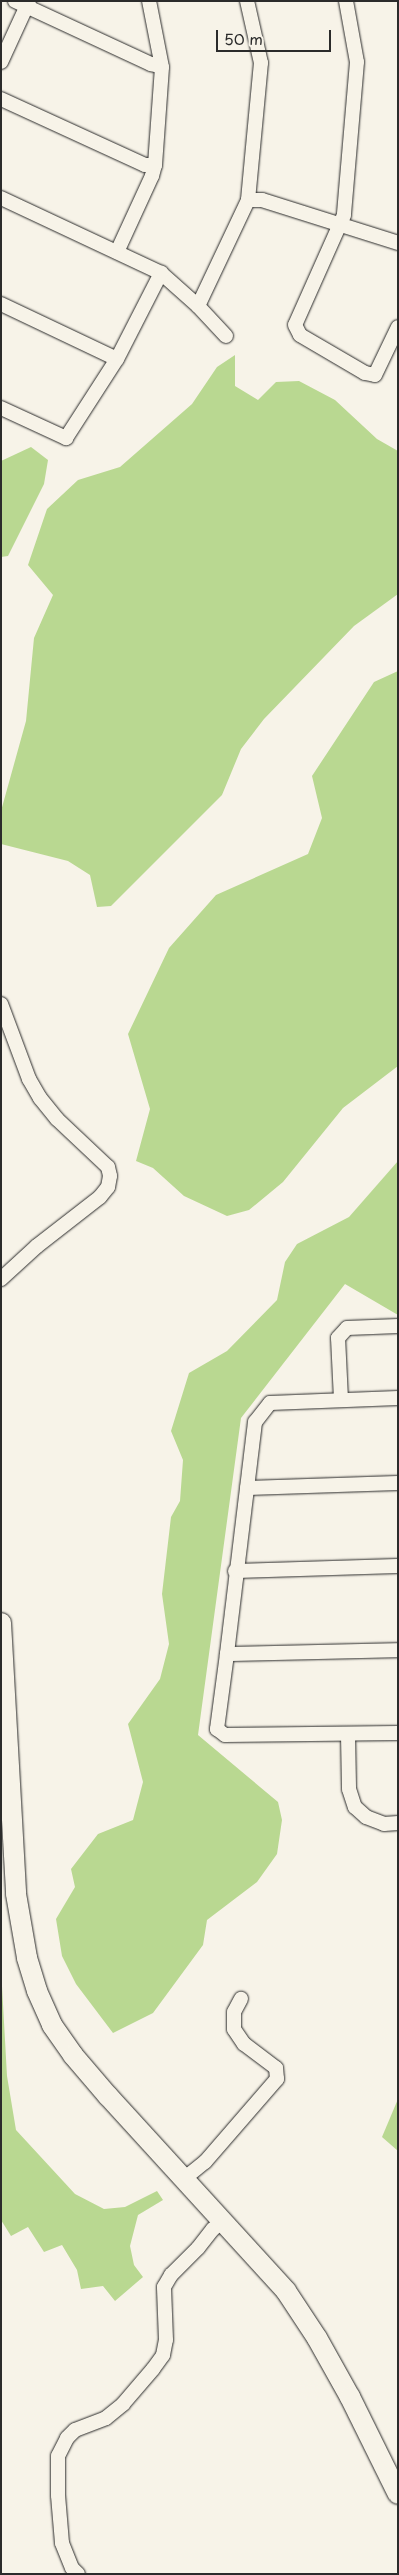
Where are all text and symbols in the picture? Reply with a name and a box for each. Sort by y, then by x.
scale bar [219,20,334,52]
text: 50 m [224,27,263,50]

